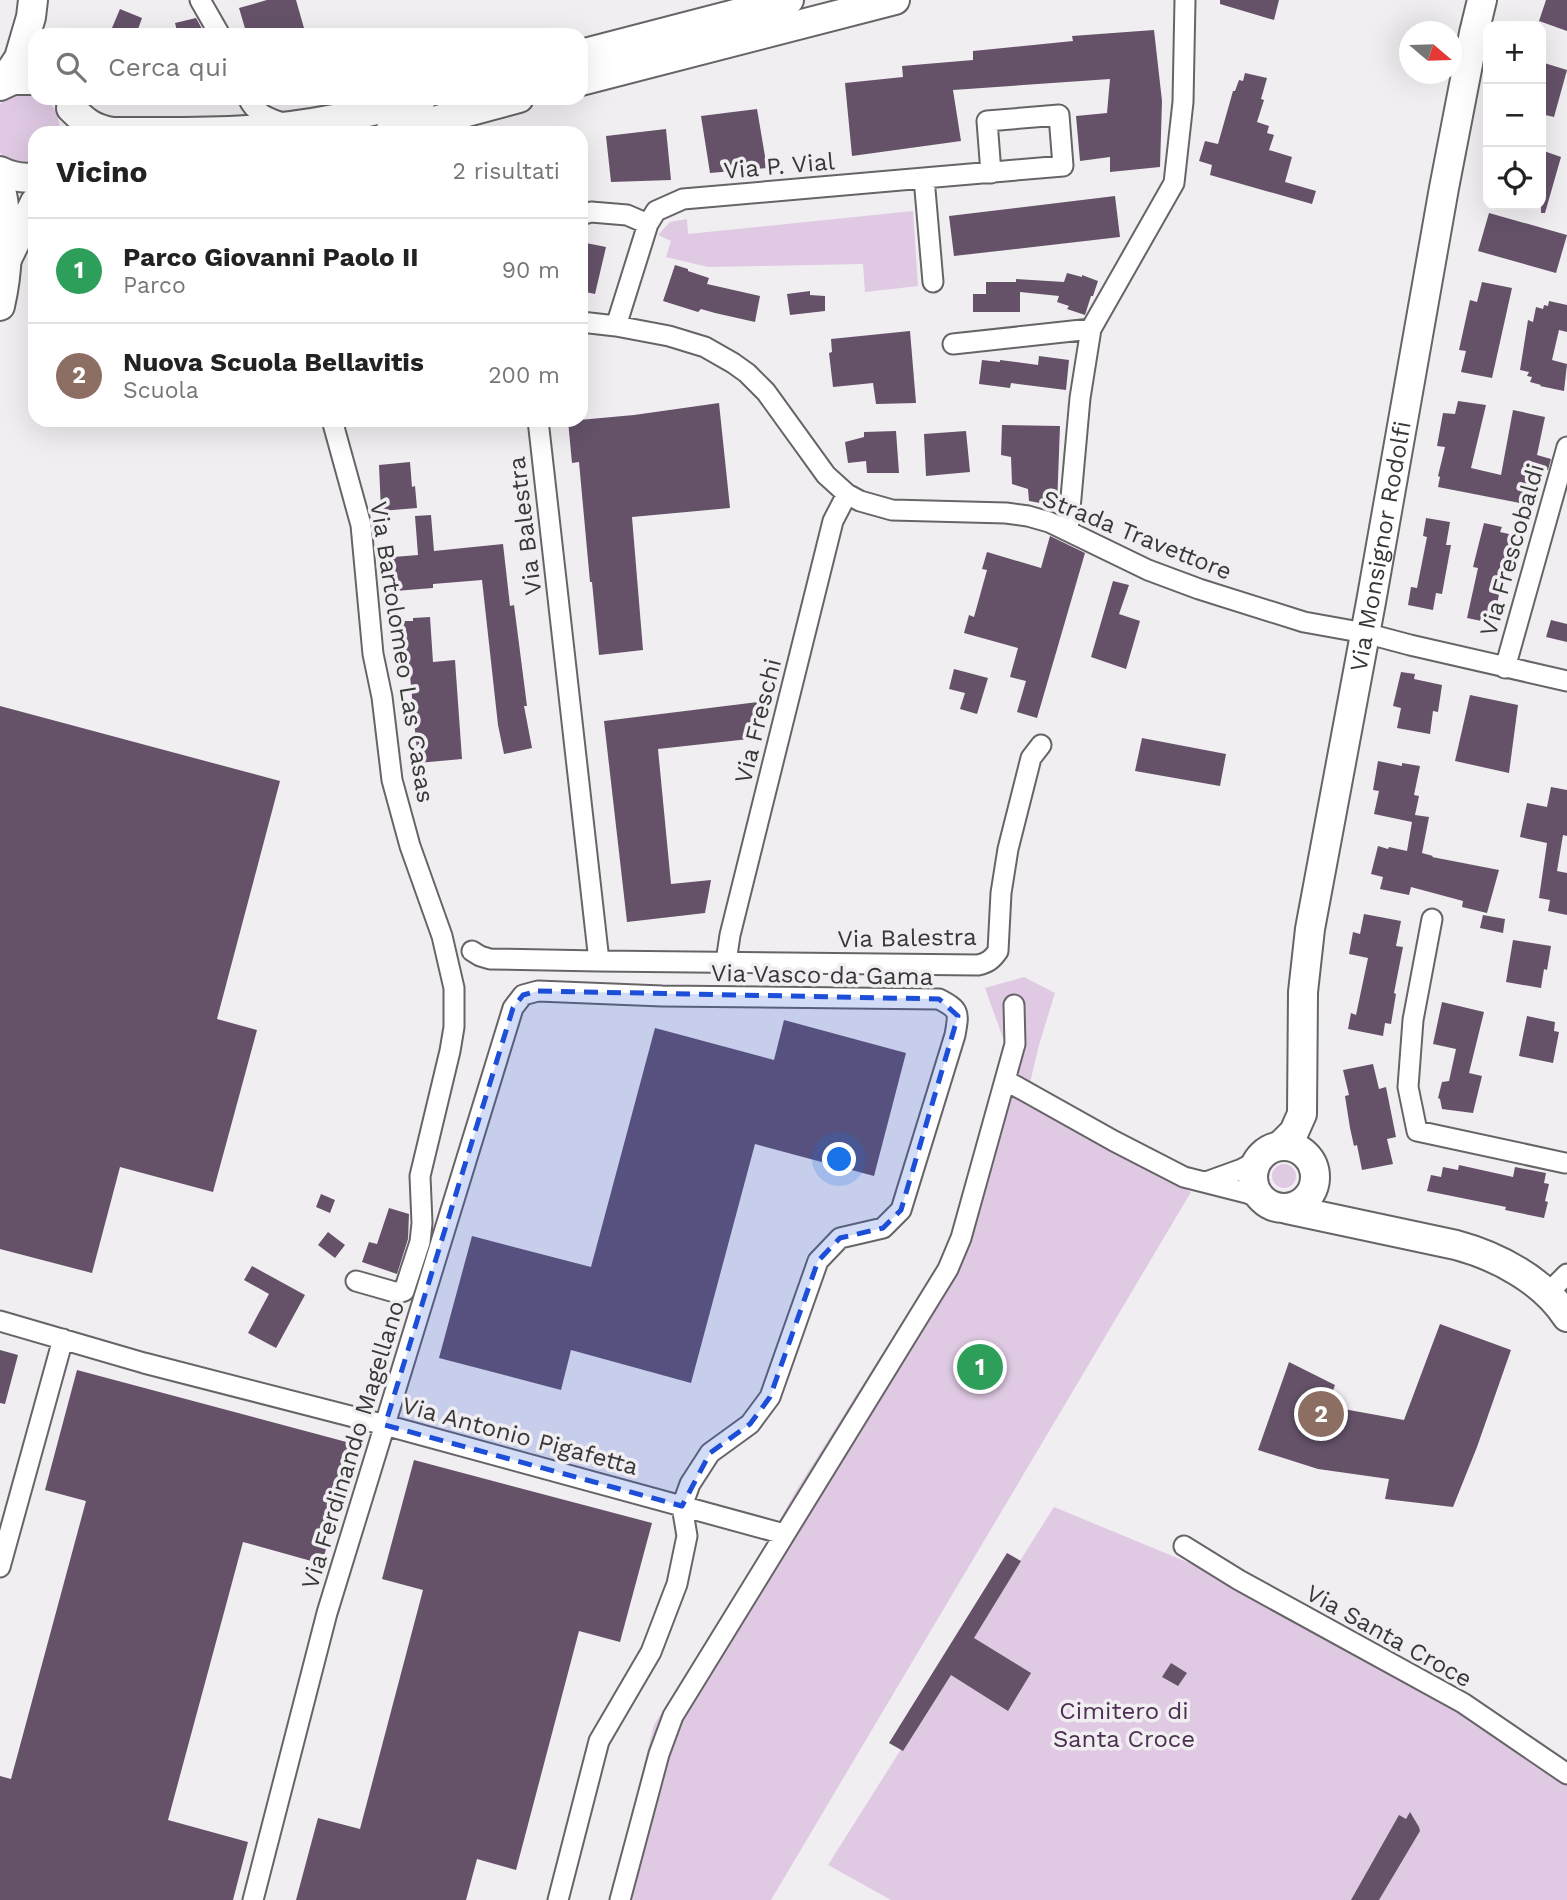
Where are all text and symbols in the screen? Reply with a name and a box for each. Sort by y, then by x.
north arrow [1399,21,1462,84]
map controls [1483,21,1546,210]
button: + [1483,21,1546,84]
search box [28,28,588,105]
icon: search [52,48,90,86]
text: Cerca qui [108,52,228,82]
button: − [1483,84,1546,147]
street label: Via P. Vial [722,147,836,185]
button: locate [1483,147,1546,210]
text: Vicino [56,154,148,189]
text: 2 risultati [452,158,560,185]
text: Parco Giovanni Paolo II [123,242,418,272]
text: 1 [74,257,84,284]
text: 90 m [502,257,560,284]
text: Parco [123,272,186,299]
text: Nuova Scuola Bellavitis [123,347,424,377]
text: 2 [72,362,86,389]
text: 200 m [488,362,560,389]
text: Scuola [123,377,199,404]
street label: Via Monsignor Rodolfi [1344,419,1417,674]
street label: Via Balestra [503,455,547,597]
street label: Via Frescobaldi [1474,461,1550,639]
street label: Strada Travettore [1038,484,1236,586]
street label: Via Bartolomeo Las Casas [364,499,440,805]
street label: Via Freschi [729,656,787,786]
street label: Via Balestra [837,923,977,953]
street label: Via Vasco da Gama [711,959,933,991]
your location [822,1142,856,1176]
street label: Via Ferdinando Magellano [296,1297,410,1593]
pin: 1 [957,1341,1003,1393]
pin: 2 [1298,1388,1344,1440]
street label: Via Antonio Pigafetta [399,1391,641,1481]
street label: Via Santa Croce [1301,1579,1477,1693]
park label: Cimitero di Santa Croce [1053,1697,1195,1753]

